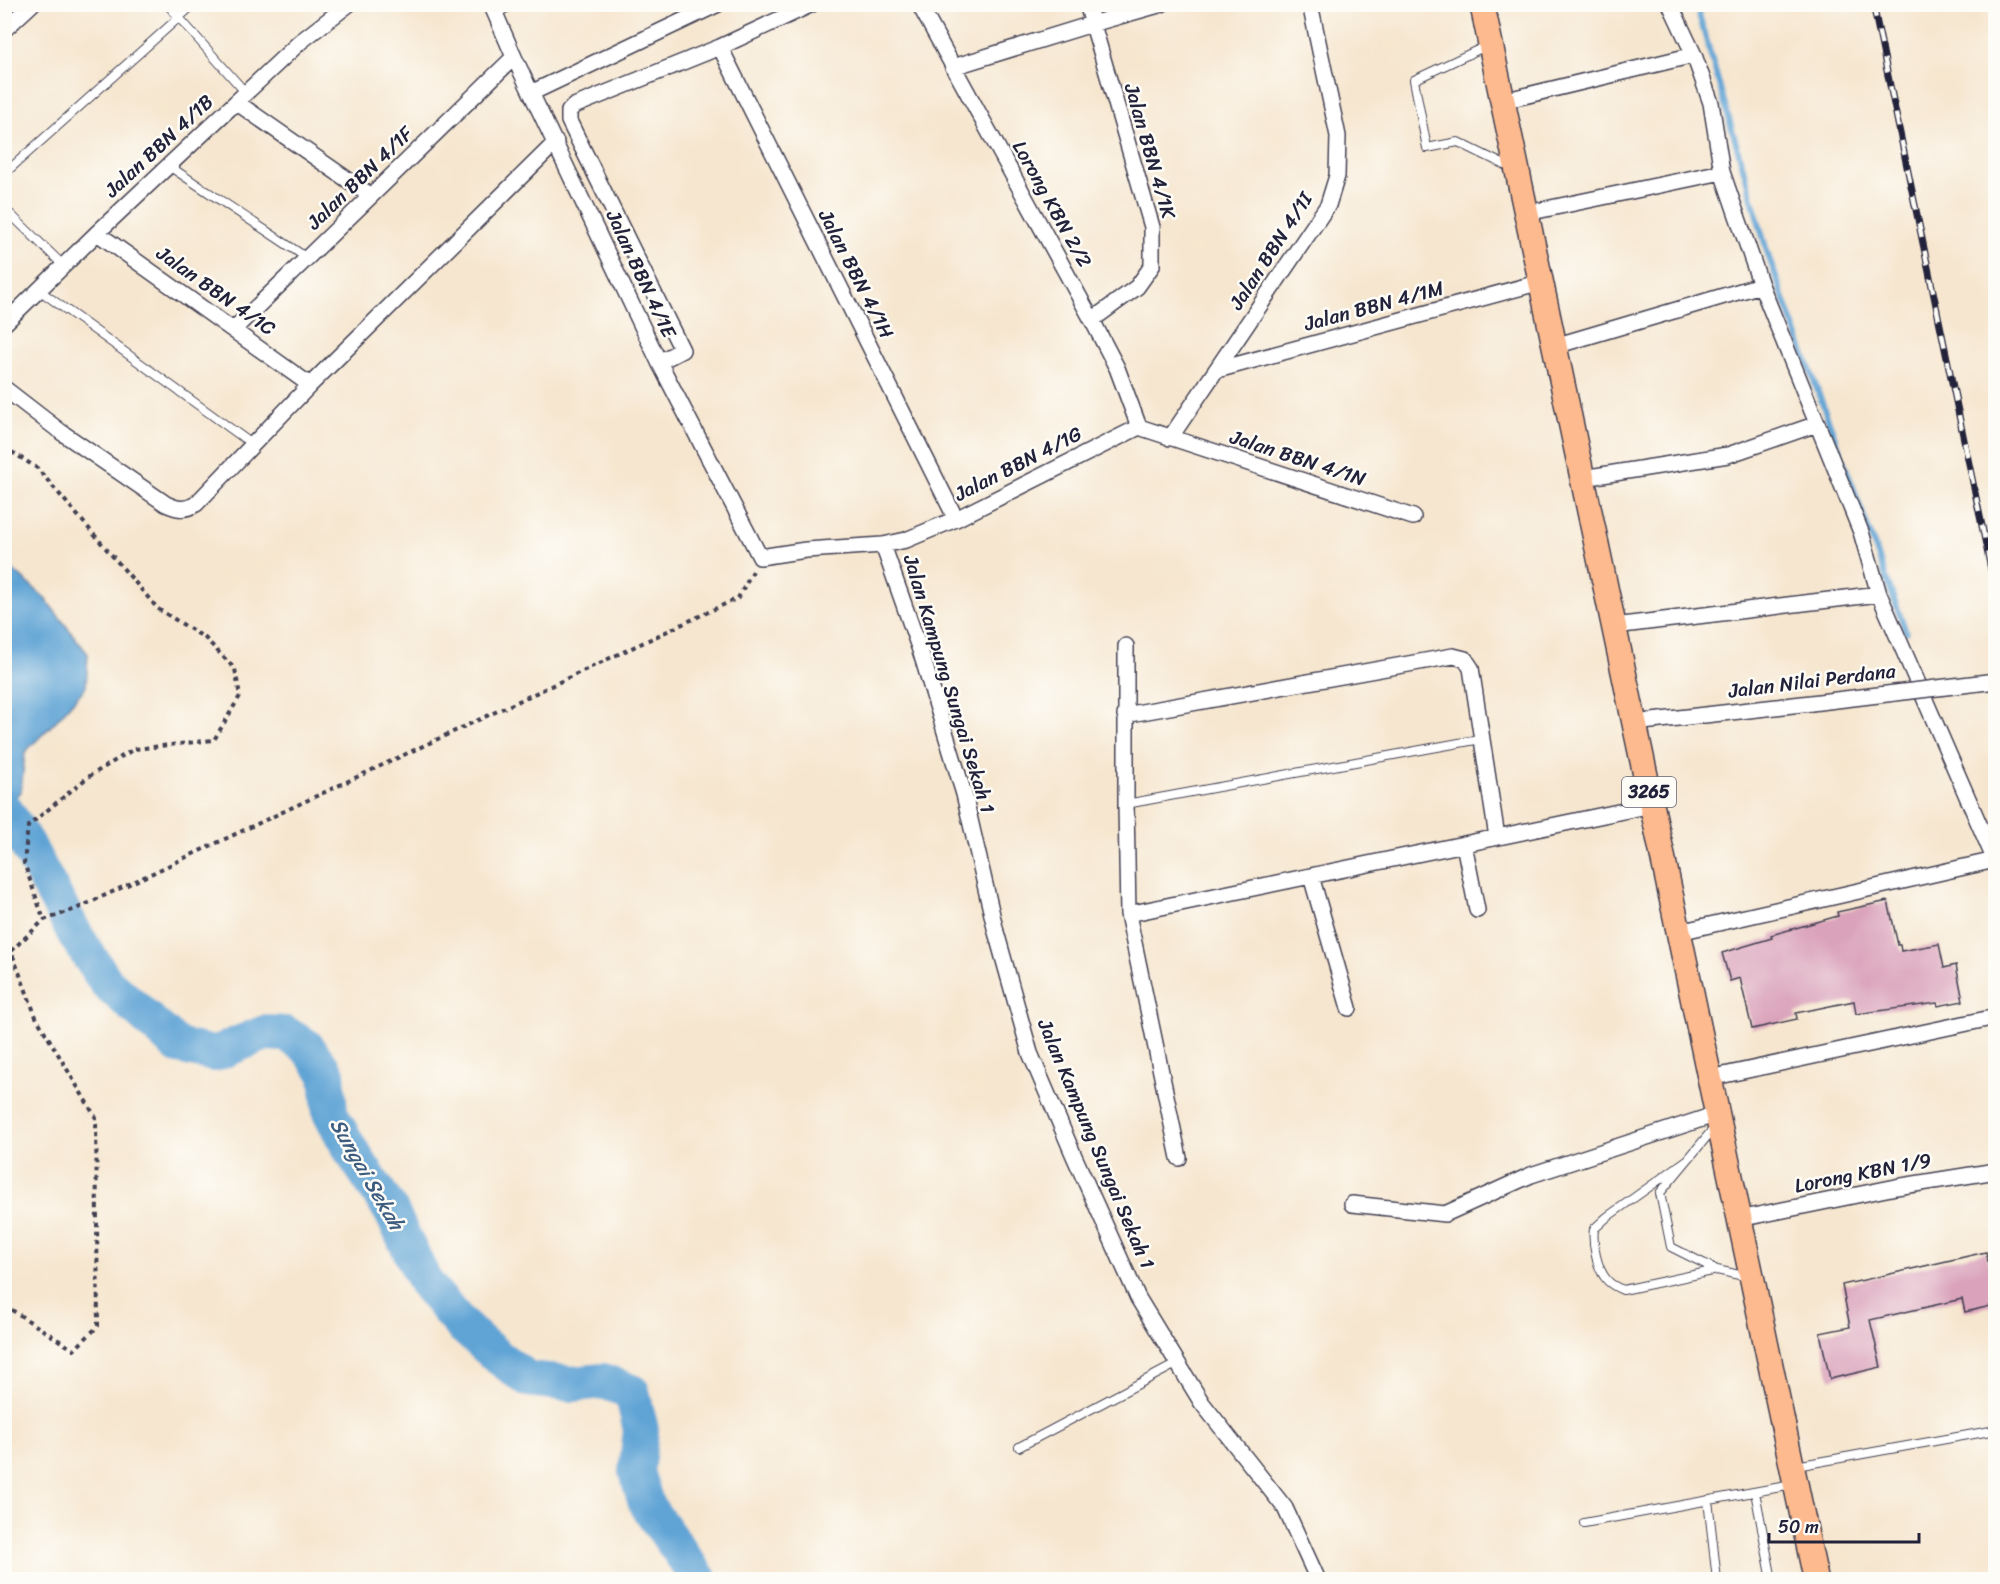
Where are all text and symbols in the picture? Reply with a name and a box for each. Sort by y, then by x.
street label: Jalan BBN 4/1K [1114,78,1186,224]
street label: Jalan BBN 4/1B [95,85,222,207]
street label: Jalan BBN 4/1F [298,117,422,239]
street label: Lorong KBN 2/2 [1002,134,1102,275]
street label: Jalan BBN 4/1I [1219,184,1323,318]
street label: Jalan BBN 4/1H [808,202,904,345]
street label: Jalan BBN 4/1E [596,203,687,346]
street label: Jalan BBN 4/1C [148,236,284,346]
street label: Jalan BBN 4/1M [1299,270,1448,342]
street label: Jalan BBN 4/1G [947,417,1088,512]
street label: Jalan BBN 4/1N [1225,419,1370,496]
street label: Jalan Kampung Sungai Sekah 1 [893,549,1005,818]
street label: Jalan Nilai Perdana [1726,653,1898,709]
road number: 3265 [1622,777,1676,807]
street label: Jalan Kampung Sungai Sekah 1 [1027,1013,1165,1275]
water label: Sungai Sekah [319,1110,416,1239]
street label: Lorong KBN 1/9 [1791,1143,1935,1203]
scale bar [1769,1506,1919,1544]
text: 50 m [1778,1511,1819,1543]

